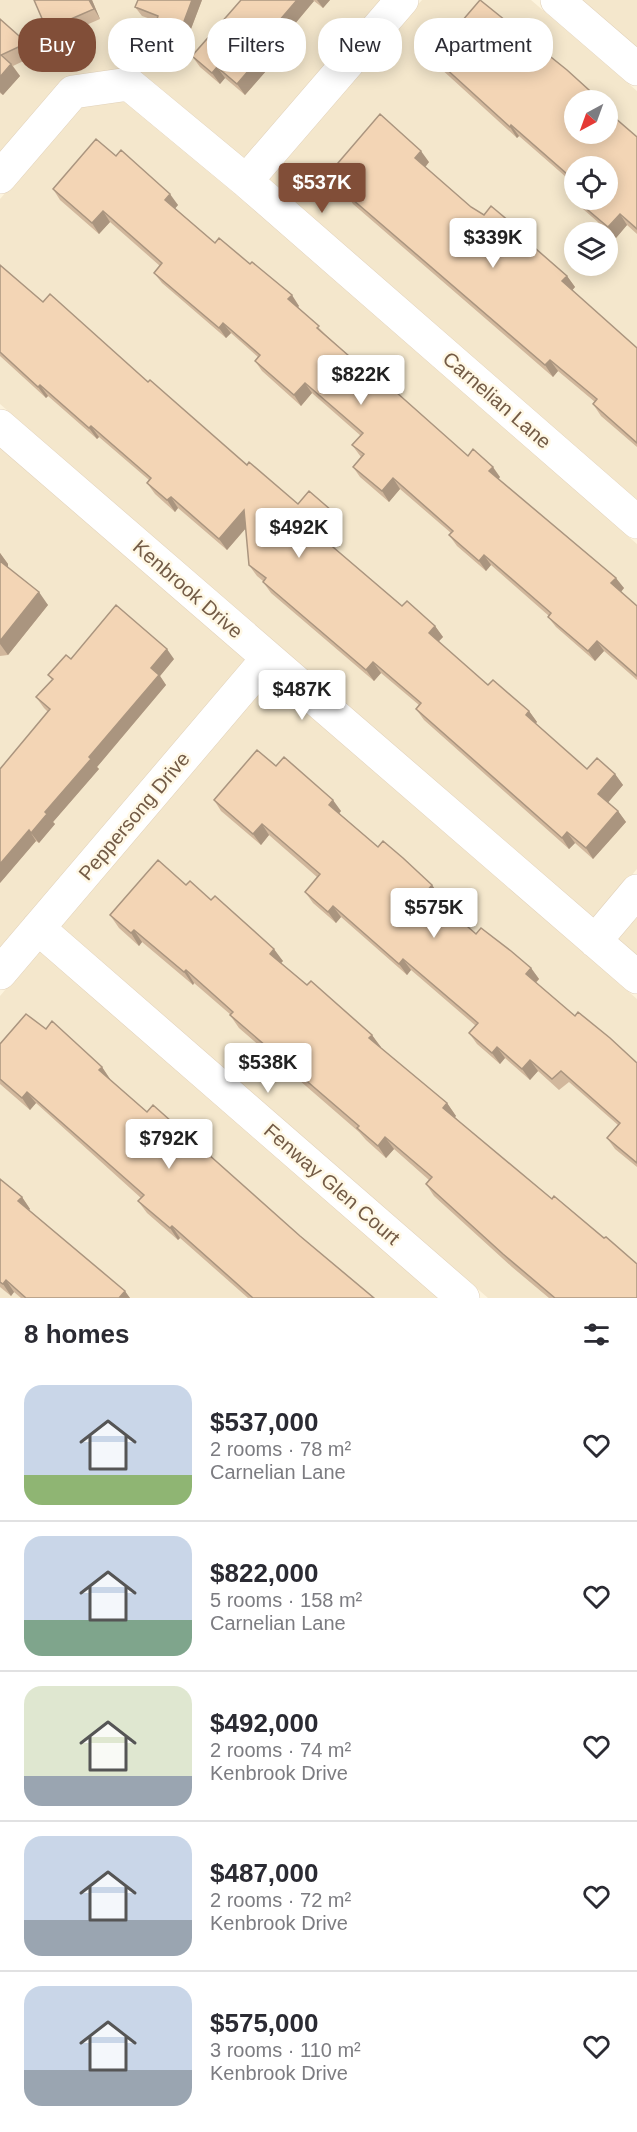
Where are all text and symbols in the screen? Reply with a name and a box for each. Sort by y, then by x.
chip: Buy [18,18,96,72]
chip: Rent [108,18,195,72]
chip: Filters [207,18,306,72]
chip: New [318,18,402,72]
chip: Apartment [414,18,553,72]
north arrow [564,90,618,144]
map controls [564,90,618,276]
button: locate [564,156,618,210]
pin: $537K [280,163,364,214]
text: $537K [293,171,351,193]
pin: $339K [451,218,535,269]
button: layers [564,222,618,276]
text: $339K [464,226,522,248]
street label: Carnelian Lane [439,347,555,453]
pin: $822K [319,355,403,406]
text: $822K [332,363,390,385]
pin: $492K [257,508,341,559]
text: $492K [270,516,328,538]
street label: Kenbrook Drive [129,535,247,643]
pin: $487K [260,670,344,721]
text: $487K [273,678,331,700]
street label: Peppersong Drive [74,748,194,884]
pin: $575K [392,888,476,939]
text: $575K [405,896,463,918]
pin: $538K [226,1043,310,1094]
text: $538K [239,1051,297,1073]
pin: $792K [127,1119,211,1170]
street label: Fenway Glen Court [260,1119,405,1249]
text: $792K [140,1127,198,1149]
icon: filters [580,1318,613,1351]
text: 8 homes [24,1319,130,1349]
text: $537,000 [210,1407,318,1437]
icon: home [72,1409,144,1481]
icon: heart [580,1429,613,1462]
text: 2 rooms · 78 m² [210,1438,351,1460]
text: Carnelian Lane [210,1461,346,1483]
text: $822,000 [210,1558,318,1588]
icon: home [72,1560,144,1632]
icon: heart [580,1580,613,1613]
text: 5 rooms · 158 m² [210,1589,362,1611]
text: Carnelian Lane [210,1612,346,1634]
text: $492,000 [210,1708,318,1738]
icon: home [72,1710,144,1782]
icon: heart [580,1730,613,1763]
text: 2 rooms · 74 m² [210,1739,351,1761]
text: Kenbrook Drive [210,1762,348,1784]
text: $487,000 [210,1858,318,1888]
icon: home [72,1860,144,1932]
icon: heart [580,1880,613,1913]
text: 2 rooms · 72 m² [210,1889,351,1911]
text: Kenbrook Drive [210,1912,348,1934]
text: $575,000 [210,2008,318,2038]
icon: home [72,2010,144,2082]
icon: heart [580,2030,613,2063]
text: 3 rooms · 110 m² [210,2039,361,2061]
text: Kenbrook Drive [210,2062,348,2084]

